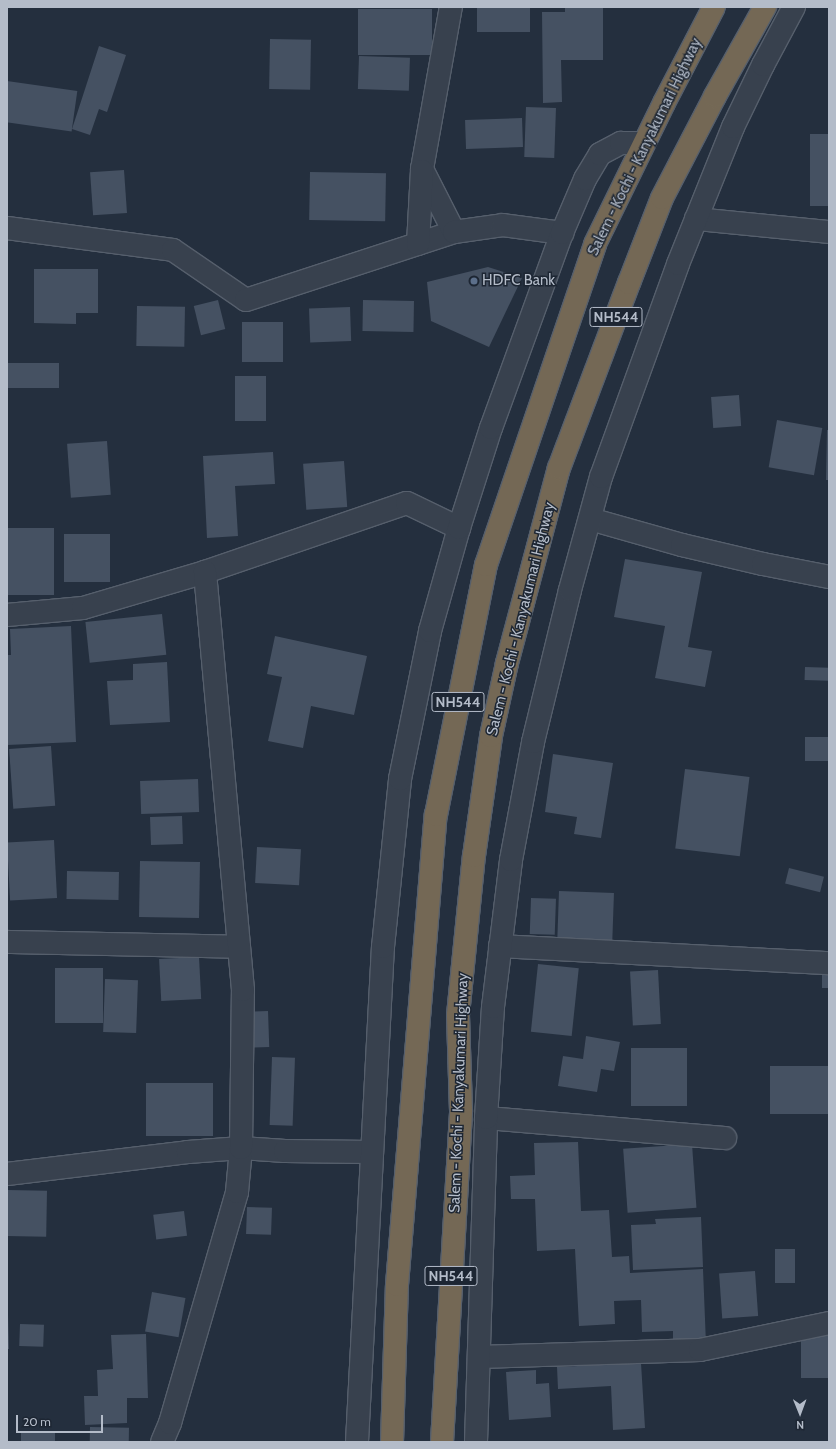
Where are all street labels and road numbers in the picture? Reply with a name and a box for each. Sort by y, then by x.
street label: Salem - Kochi - Kanyakumari Highway [584,35,706,259]
road number: NH544 [589,305,643,329]
street label: Salem - Kochi - Kanyakumari Highway [483,500,559,738]
road number: NH544 [431,690,485,714]
street label: Salem - Kochi - Kanyakumari Highway [446,973,472,1213]
road number: NH544 [424,1264,478,1288]

